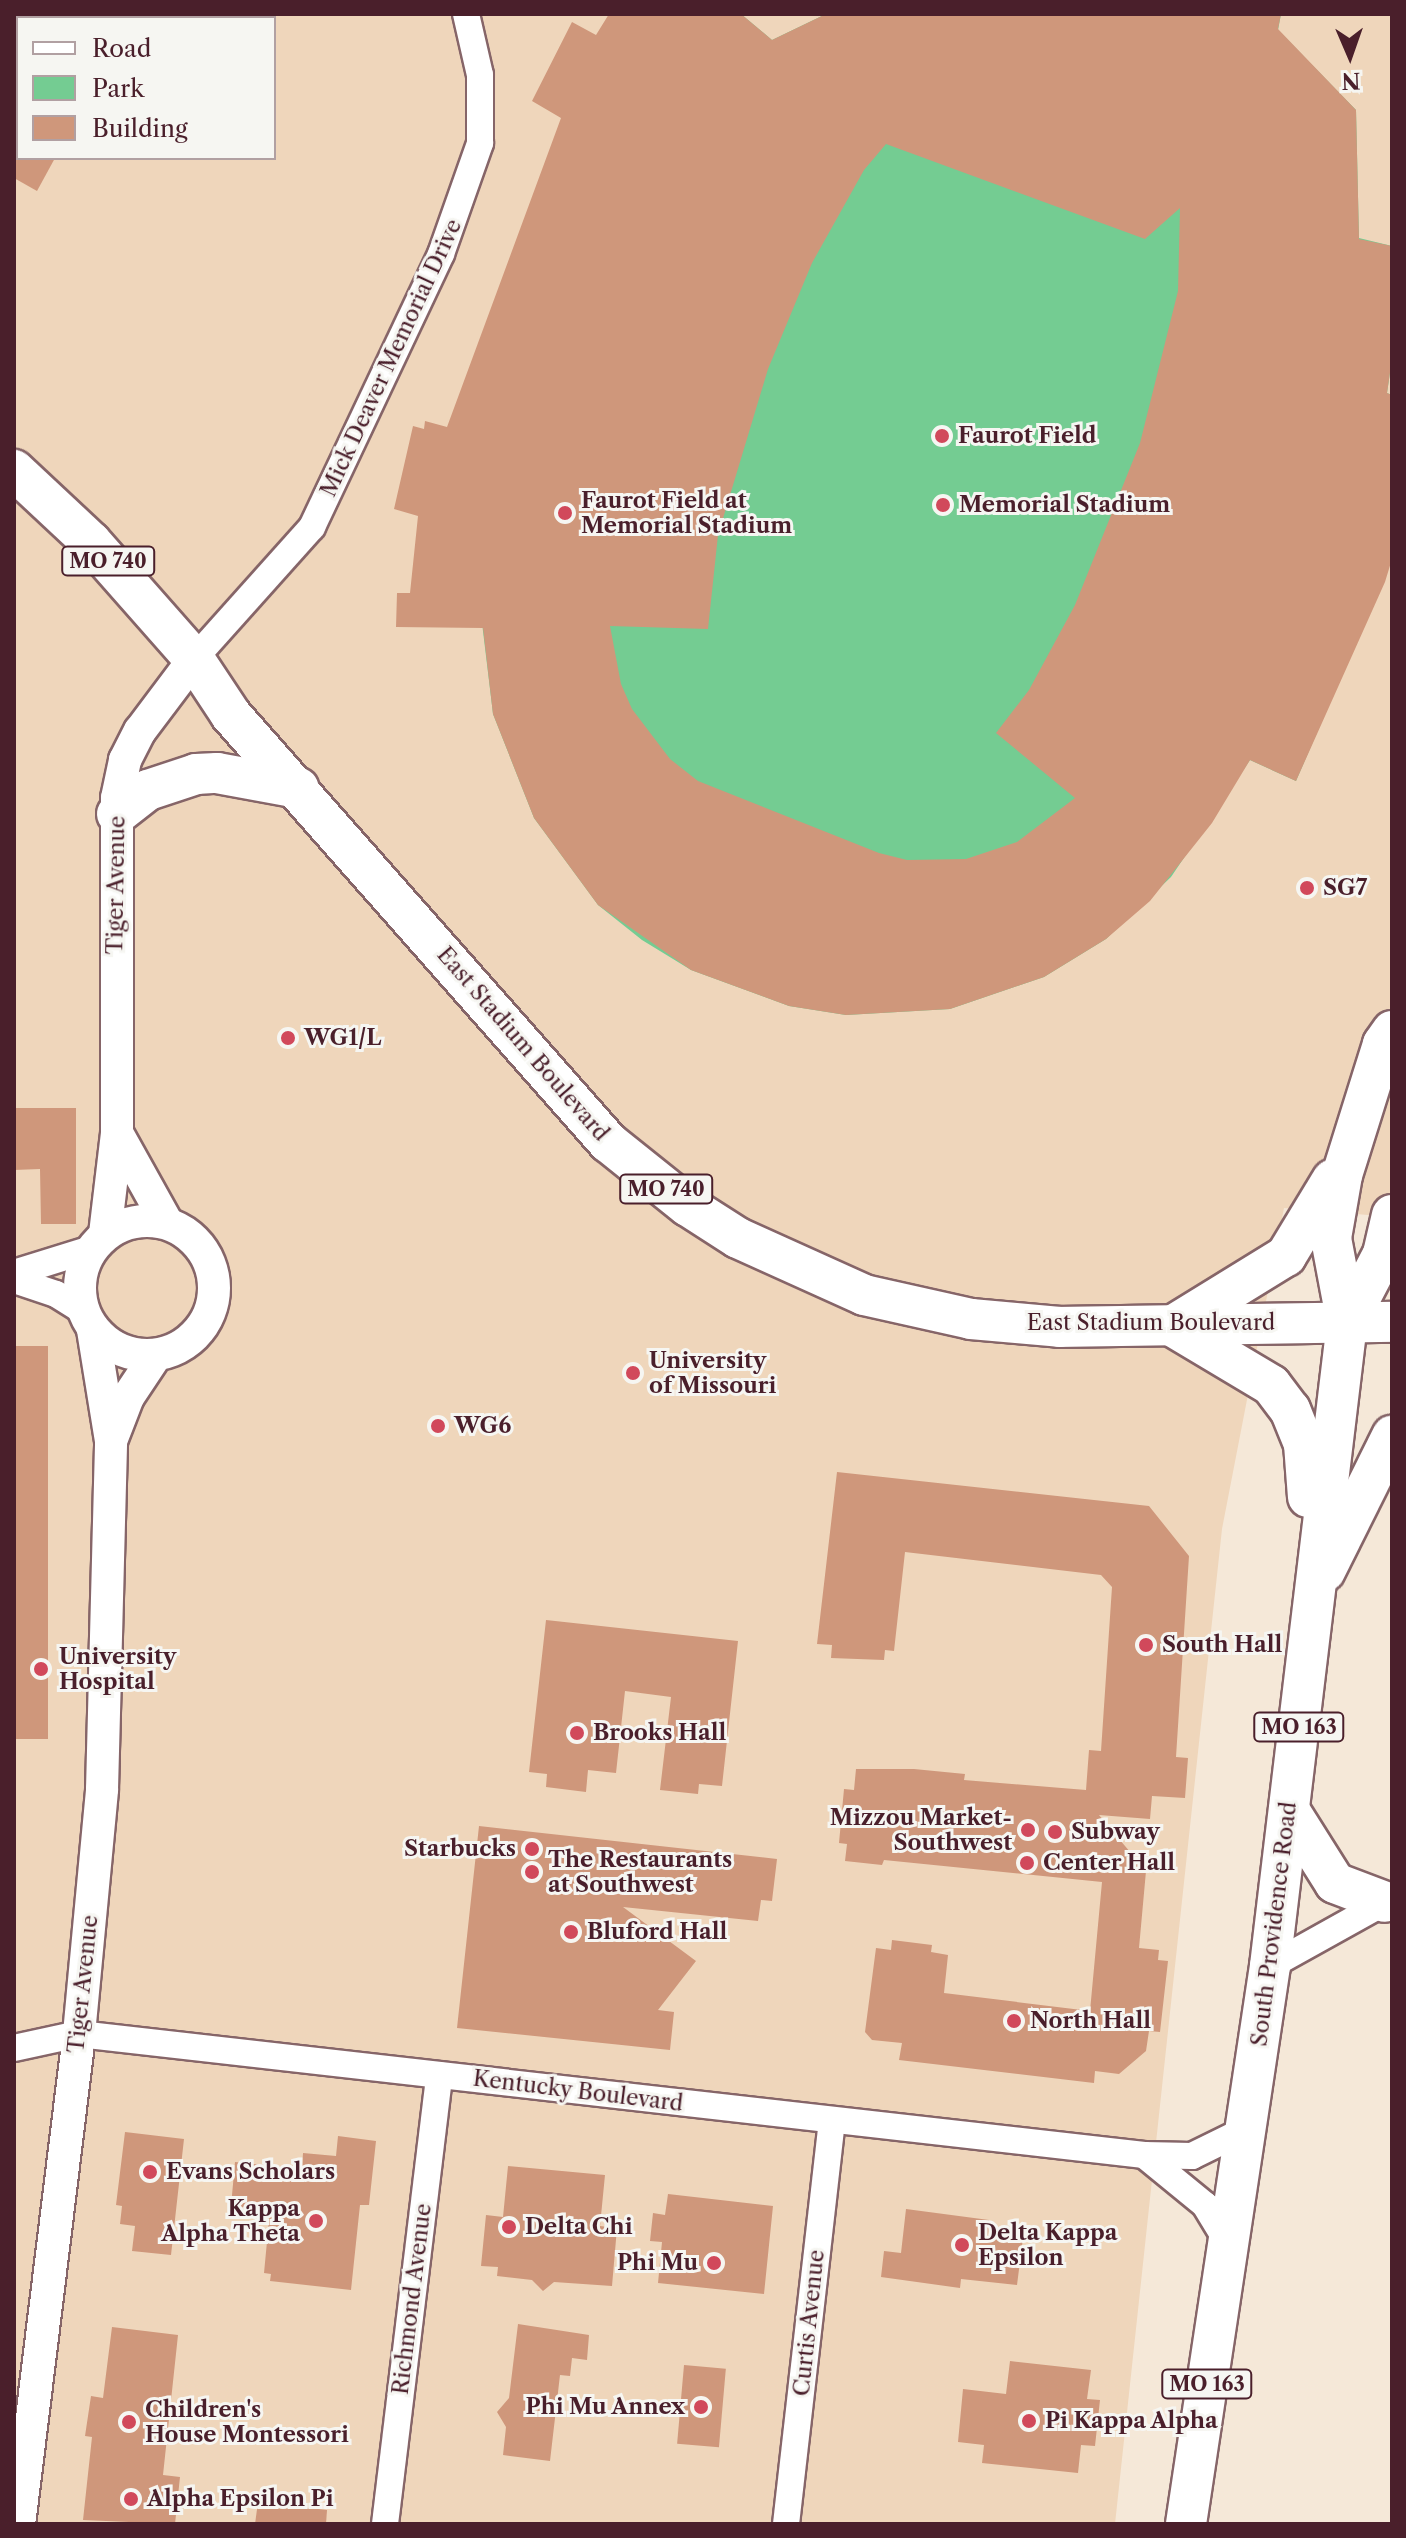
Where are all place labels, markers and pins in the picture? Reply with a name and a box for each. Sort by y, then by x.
place label: Faurot Field [958,423,1096,449]
marker: Faurot Field [933,427,951,445]
place label: Faurot Field at Memorial Stadium [581,487,792,538]
place label: Memorial Stadium [959,492,1170,518]
marker: Memorial Stadium [934,496,952,514]
marker: Faurot Field at Memorial Stadium [556,504,574,522]
place label: SG7 [1323,875,1367,901]
marker: SG7 [1298,879,1316,897]
place label: WG1/L [304,1025,382,1051]
marker: WG1/L [279,1029,297,1047]
place label: University of Missouri [649,1347,776,1398]
marker: University of Missouri [624,1364,642,1382]
place label: WG6 [454,1413,511,1439]
marker: WG6 [429,1417,447,1435]
place label: South Hall [1162,1632,1282,1658]
marker: South Hall [1137,1636,1155,1654]
place label: University Hospital [59,1643,176,1694]
marker: University Hospital [30,1658,52,1680]
place label: Brooks Hall [593,1720,726,1746]
marker: Brooks Hall [568,1724,586,1742]
place label: Mizzou Market- Southwest [830,1804,1012,1856]
place label: Subway [1071,1819,1160,1845]
marker: Mizzou Market- Southwest [1019,1821,1037,1839]
marker: Subway [1046,1823,1064,1841]
place label: Starbucks [404,1836,516,1862]
marker: Starbucks [523,1840,541,1858]
place label: The Restaurants at Southwest [548,1846,732,1898]
place label: Center Hall [1043,1850,1175,1876]
marker: Center Hall [1018,1854,1036,1872]
marker: The Restaurants at Southwest [523,1863,541,1881]
place label: Bluford Hall [587,1919,727,1945]
marker: Bluford Hall [562,1923,580,1941]
place label: North Hall [1030,2008,1151,2034]
marker: North Hall [1005,2012,1023,2030]
place label: Evans Scholars [166,2159,335,2185]
marker: Evans Scholars [141,2163,159,2181]
place label: Kappa Alpha Theta [160,2195,300,2246]
marker: Kappa Alpha Theta [307,2212,325,2230]
place label: Delta Chi [525,2214,633,2240]
marker: Delta Chi [500,2218,518,2236]
place label: Delta Kappa Epsilon [978,2219,1118,2270]
marker: Delta Kappa Epsilon [953,2236,971,2254]
place label: Phi Mu [617,2250,698,2276]
marker: Phi Mu [705,2254,723,2272]
place label: Phi Mu Annex [525,2394,685,2420]
place label: Children's House Montessori [145,2396,349,2448]
marker: Phi Mu Annex [692,2398,710,2416]
place label: Pi Kappa Alpha [1045,2408,1219,2434]
marker: Pi Kappa Alpha [1020,2412,1038,2430]
marker: Children's House Montessori [120,2413,138,2431]
place label: Alpha Epsilon Pi [147,2486,334,2512]
marker: Alpha Epsilon Pi [122,2490,140,2508]

